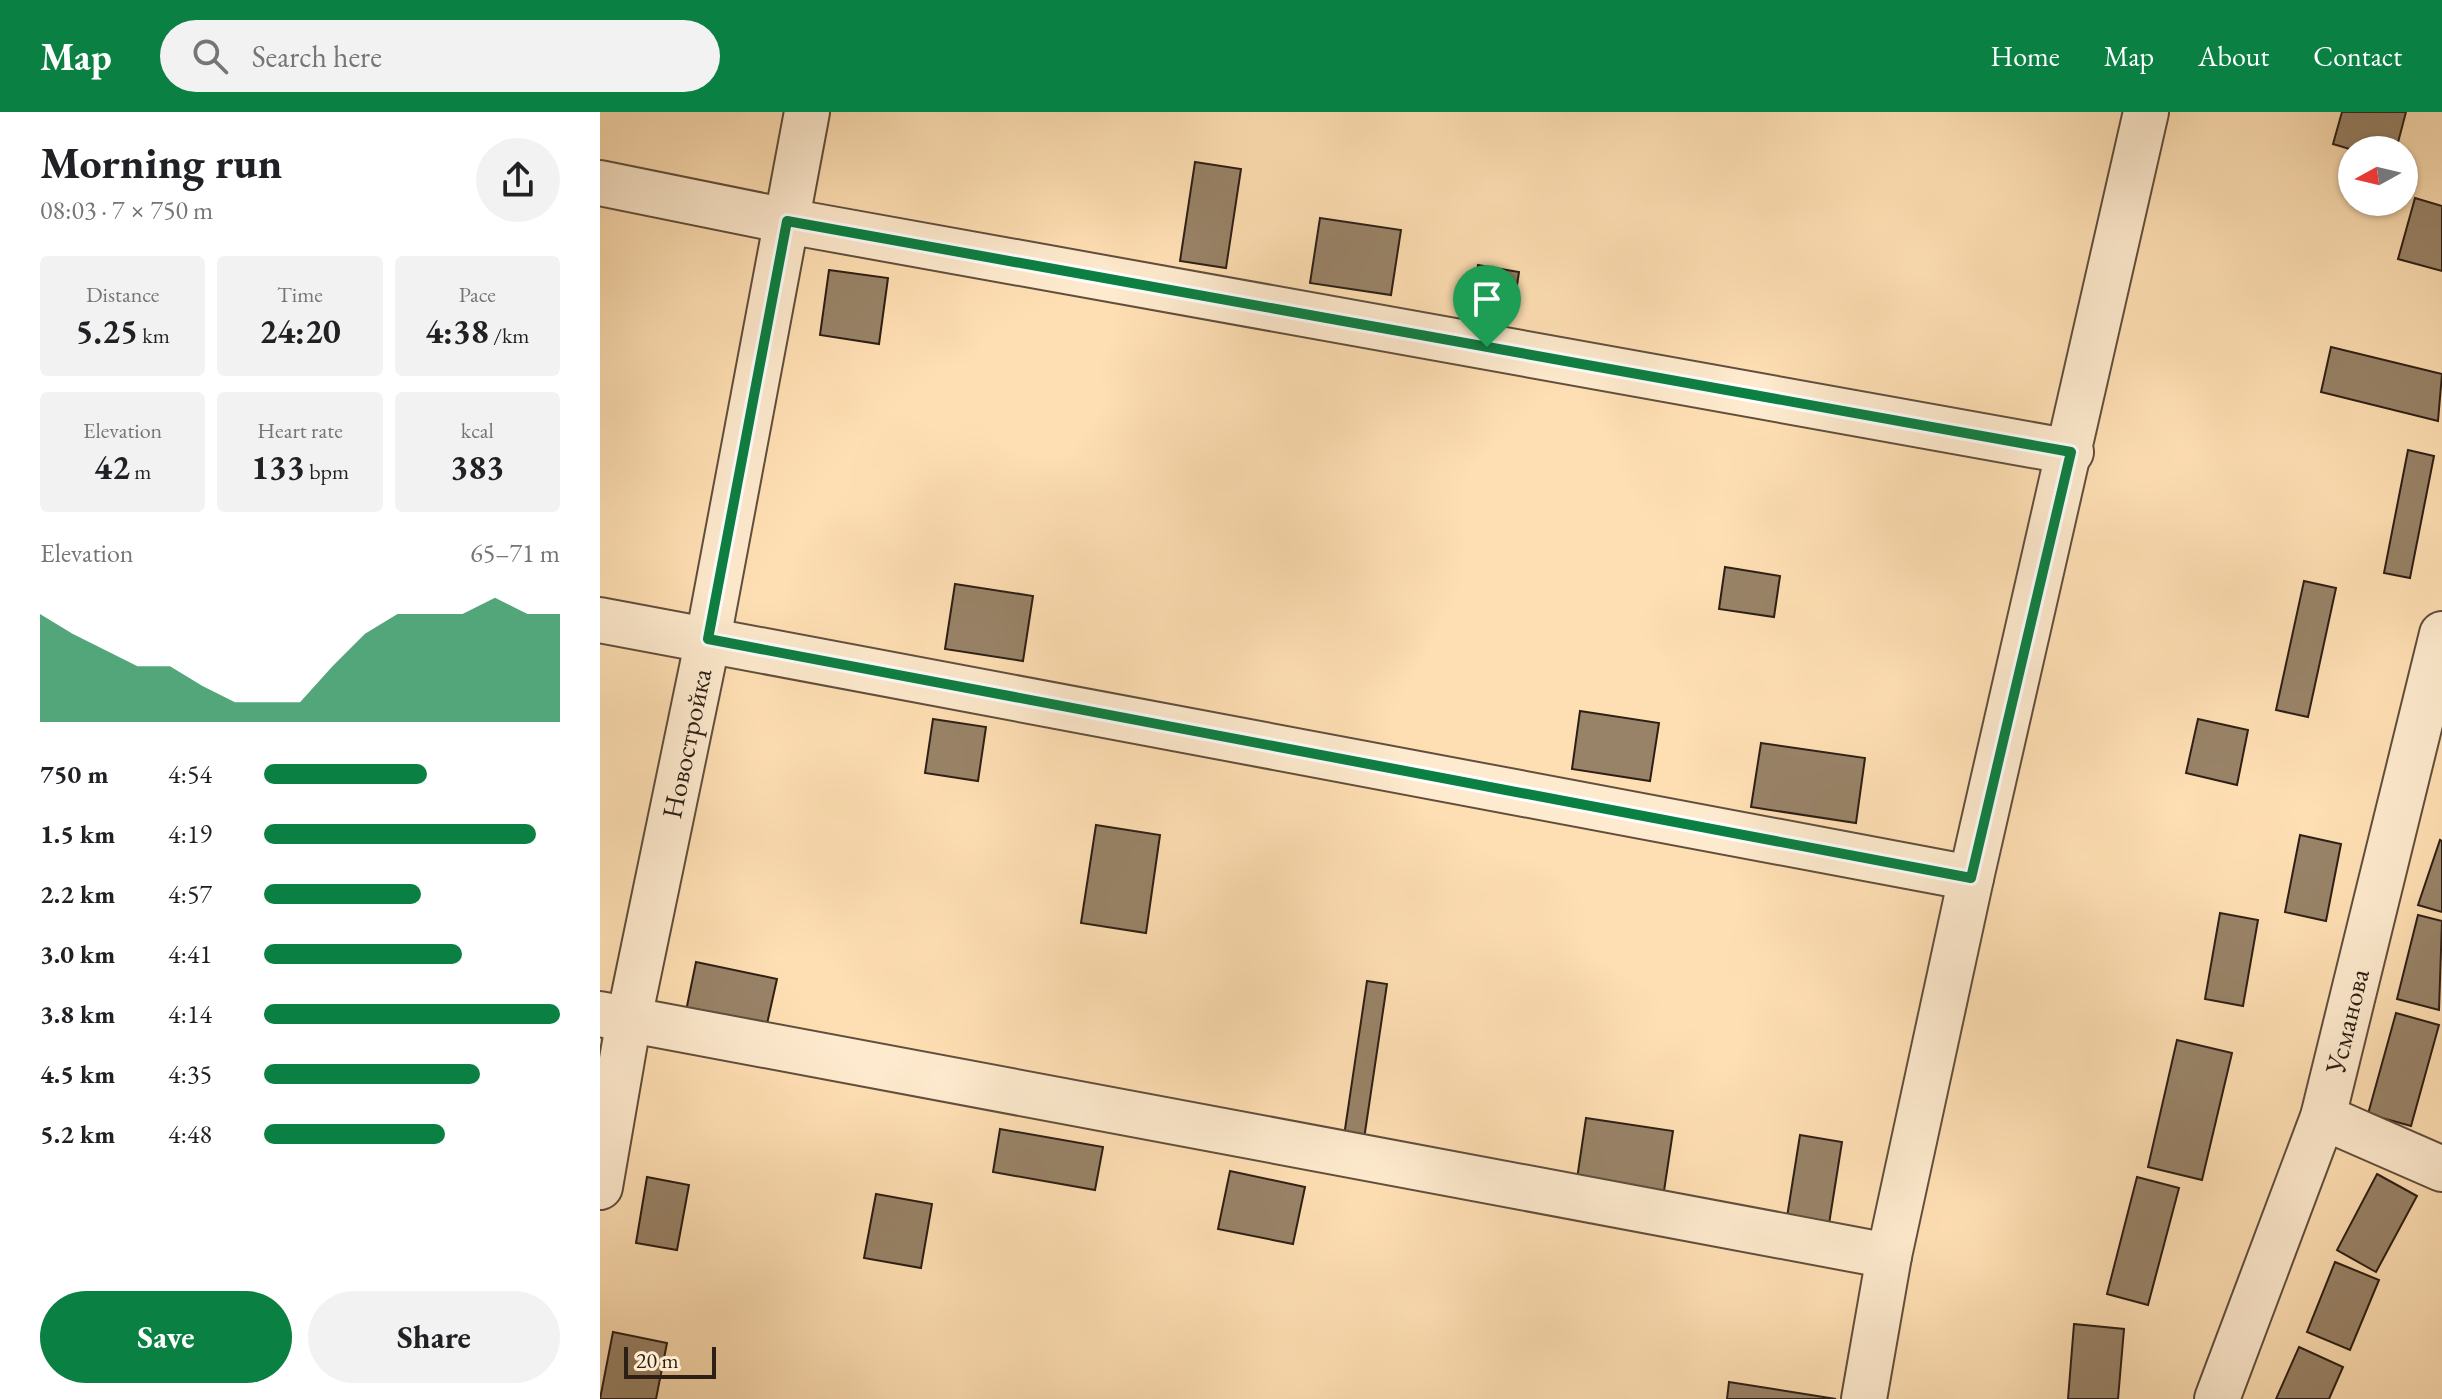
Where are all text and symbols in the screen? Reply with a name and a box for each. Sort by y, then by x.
search box [160,20,720,92]
text: Map [40,32,112,81]
icon: search [188,34,232,78]
text: Search here [252,37,382,76]
text: Home [1990,38,2060,74]
text: Map [2104,38,2154,74]
text: About [2198,38,2269,74]
text: Contact [2313,38,2402,74]
text: Morning run [40,134,282,191]
north arrow [2338,136,2418,216]
map controls [2338,136,2418,216]
button: share [476,138,560,222]
text: 08:03 · 7 × 750 m [40,193,213,227]
pin [1453,265,1521,347]
icon: arrive [1465,277,1509,321]
text: Distance [86,280,159,309]
text: Time [277,280,323,309]
text: Pace [459,280,496,309]
text: 5.25 [76,309,138,353]
text: 24:20 [259,309,341,353]
text: 4:38 [425,309,489,353]
text: km [138,321,170,350]
text: /km [489,321,529,350]
text: Elevation [83,416,162,445]
text: Heart rate [257,416,343,445]
text: kcal [461,416,494,445]
text: 42 [94,445,130,489]
text: 133 [251,445,305,489]
text: 383 [450,445,504,489]
text: m [130,457,151,486]
text: bpm [305,457,349,486]
text: Elevation [40,536,134,570]
text: 65–71 m [470,536,560,570]
street label: Новостройка [653,664,720,822]
text: 750 m [40,757,108,791]
text: 4:54 [168,757,212,791]
text: 1.5 km [40,817,115,851]
text: 4:19 [168,817,212,851]
text: 2.2 km [40,877,115,911]
text: 4:57 [168,877,212,911]
text: 3.0 km [40,937,115,971]
text: 4:41 [168,937,212,971]
street label: Усманова [2316,964,2377,1078]
text: 3.8 km [40,997,115,1031]
text: 4:14 [168,997,212,1031]
text: 4.5 km [40,1057,115,1091]
text: 4:35 [168,1057,212,1091]
text: 5.2 km [40,1117,115,1151]
text: 4:48 [168,1117,212,1151]
button: Save [40,1291,292,1383]
button: Share [308,1291,560,1383]
scale bar [624,1343,716,1379]
text: 20 m [636,1346,679,1375]

